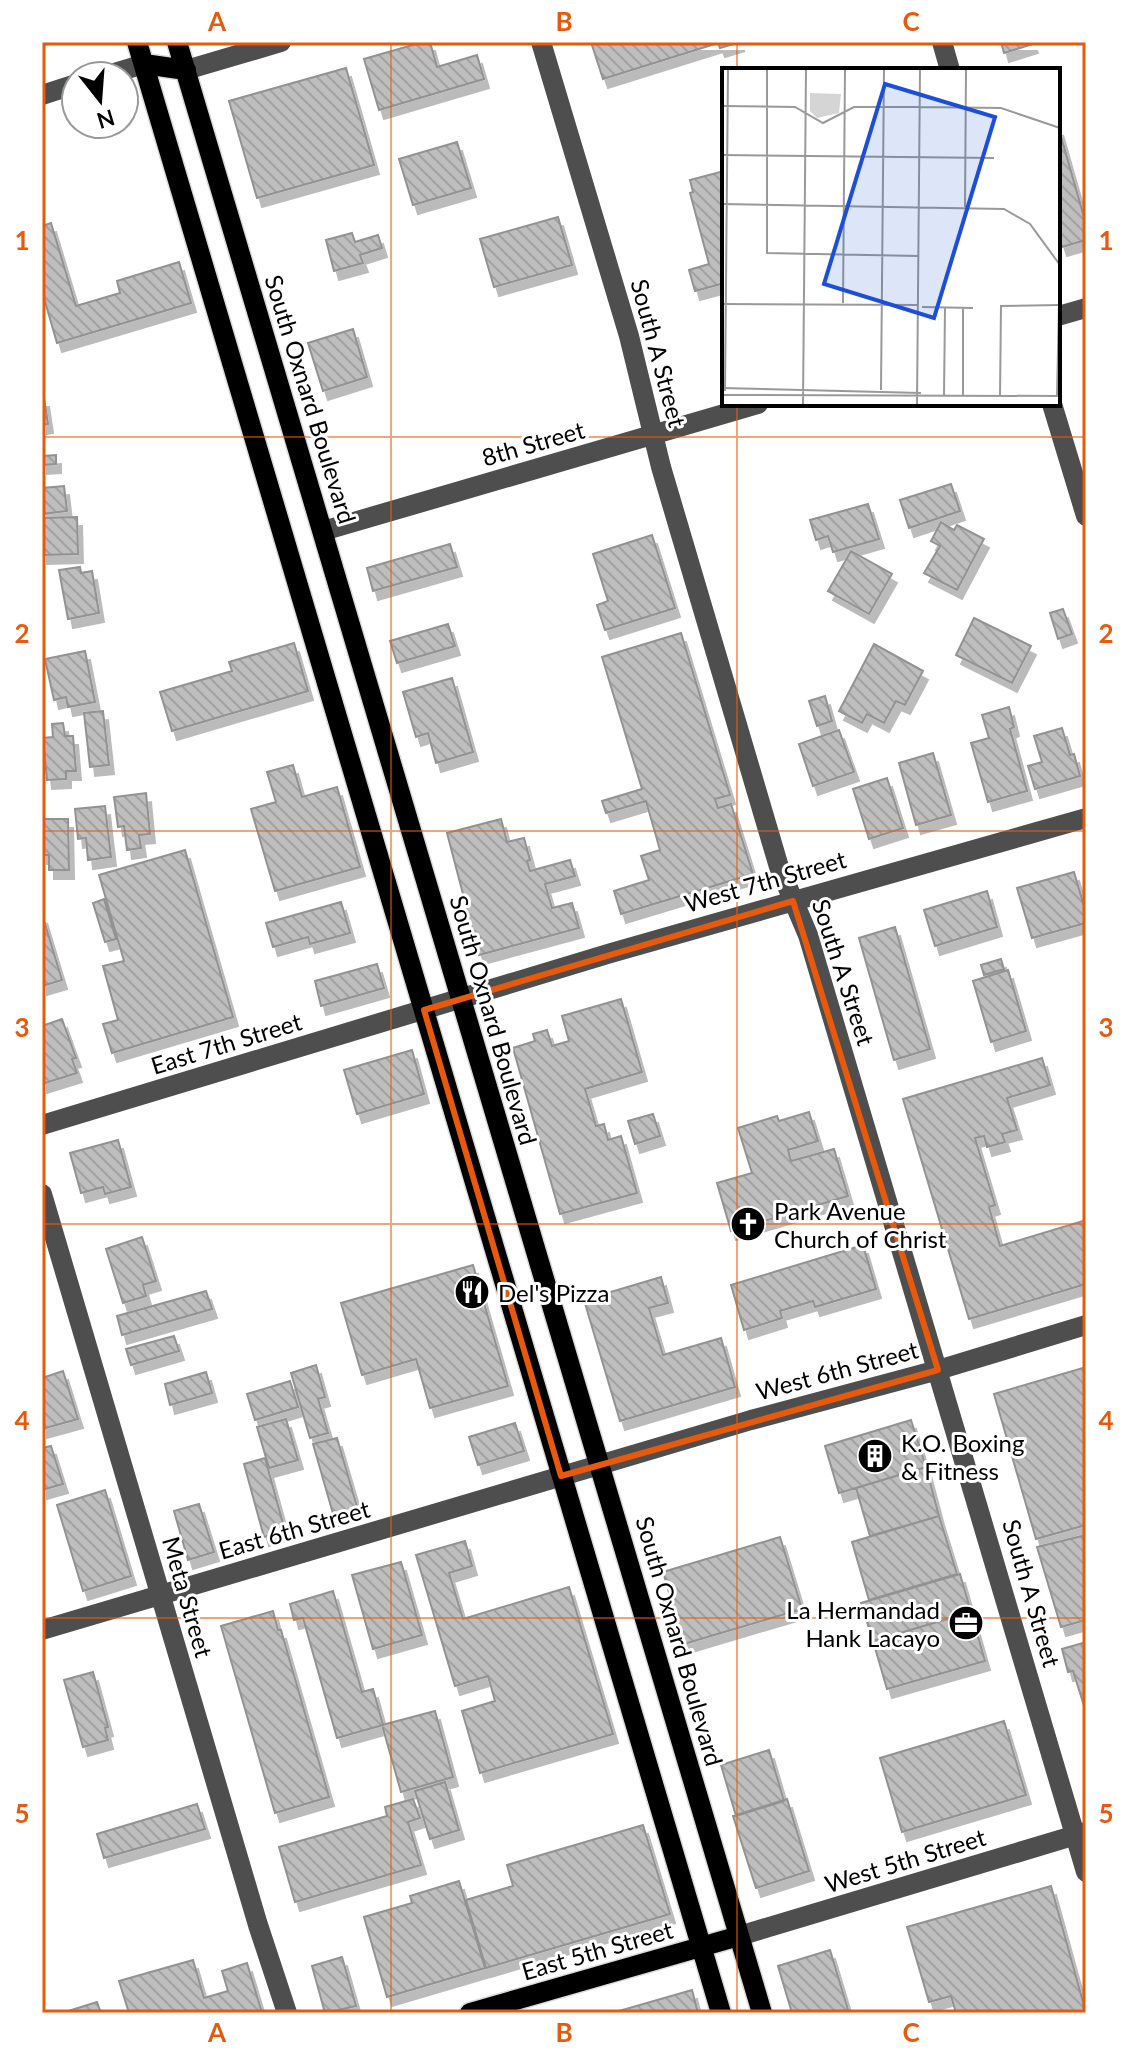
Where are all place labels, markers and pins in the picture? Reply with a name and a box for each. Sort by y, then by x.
place label: Park Avenue Church of Christ [774,1196,947,1253]
church icon: Park Avenue Church of Christ [729,1205,767,1243]
restaurant icon: Del's Pizza [453,1273,491,1311]
place label: Del's Pizza [498,1278,609,1307]
place label: K.O. Boxing & Fitness [901,1428,1024,1485]
building icon: K.O. Boxing & Fitness [856,1437,894,1475]
place label: La Hermandad Hank Lacayo [786,1595,940,1652]
office icon: La Hermandad Hank Lacayo [947,1604,985,1642]

